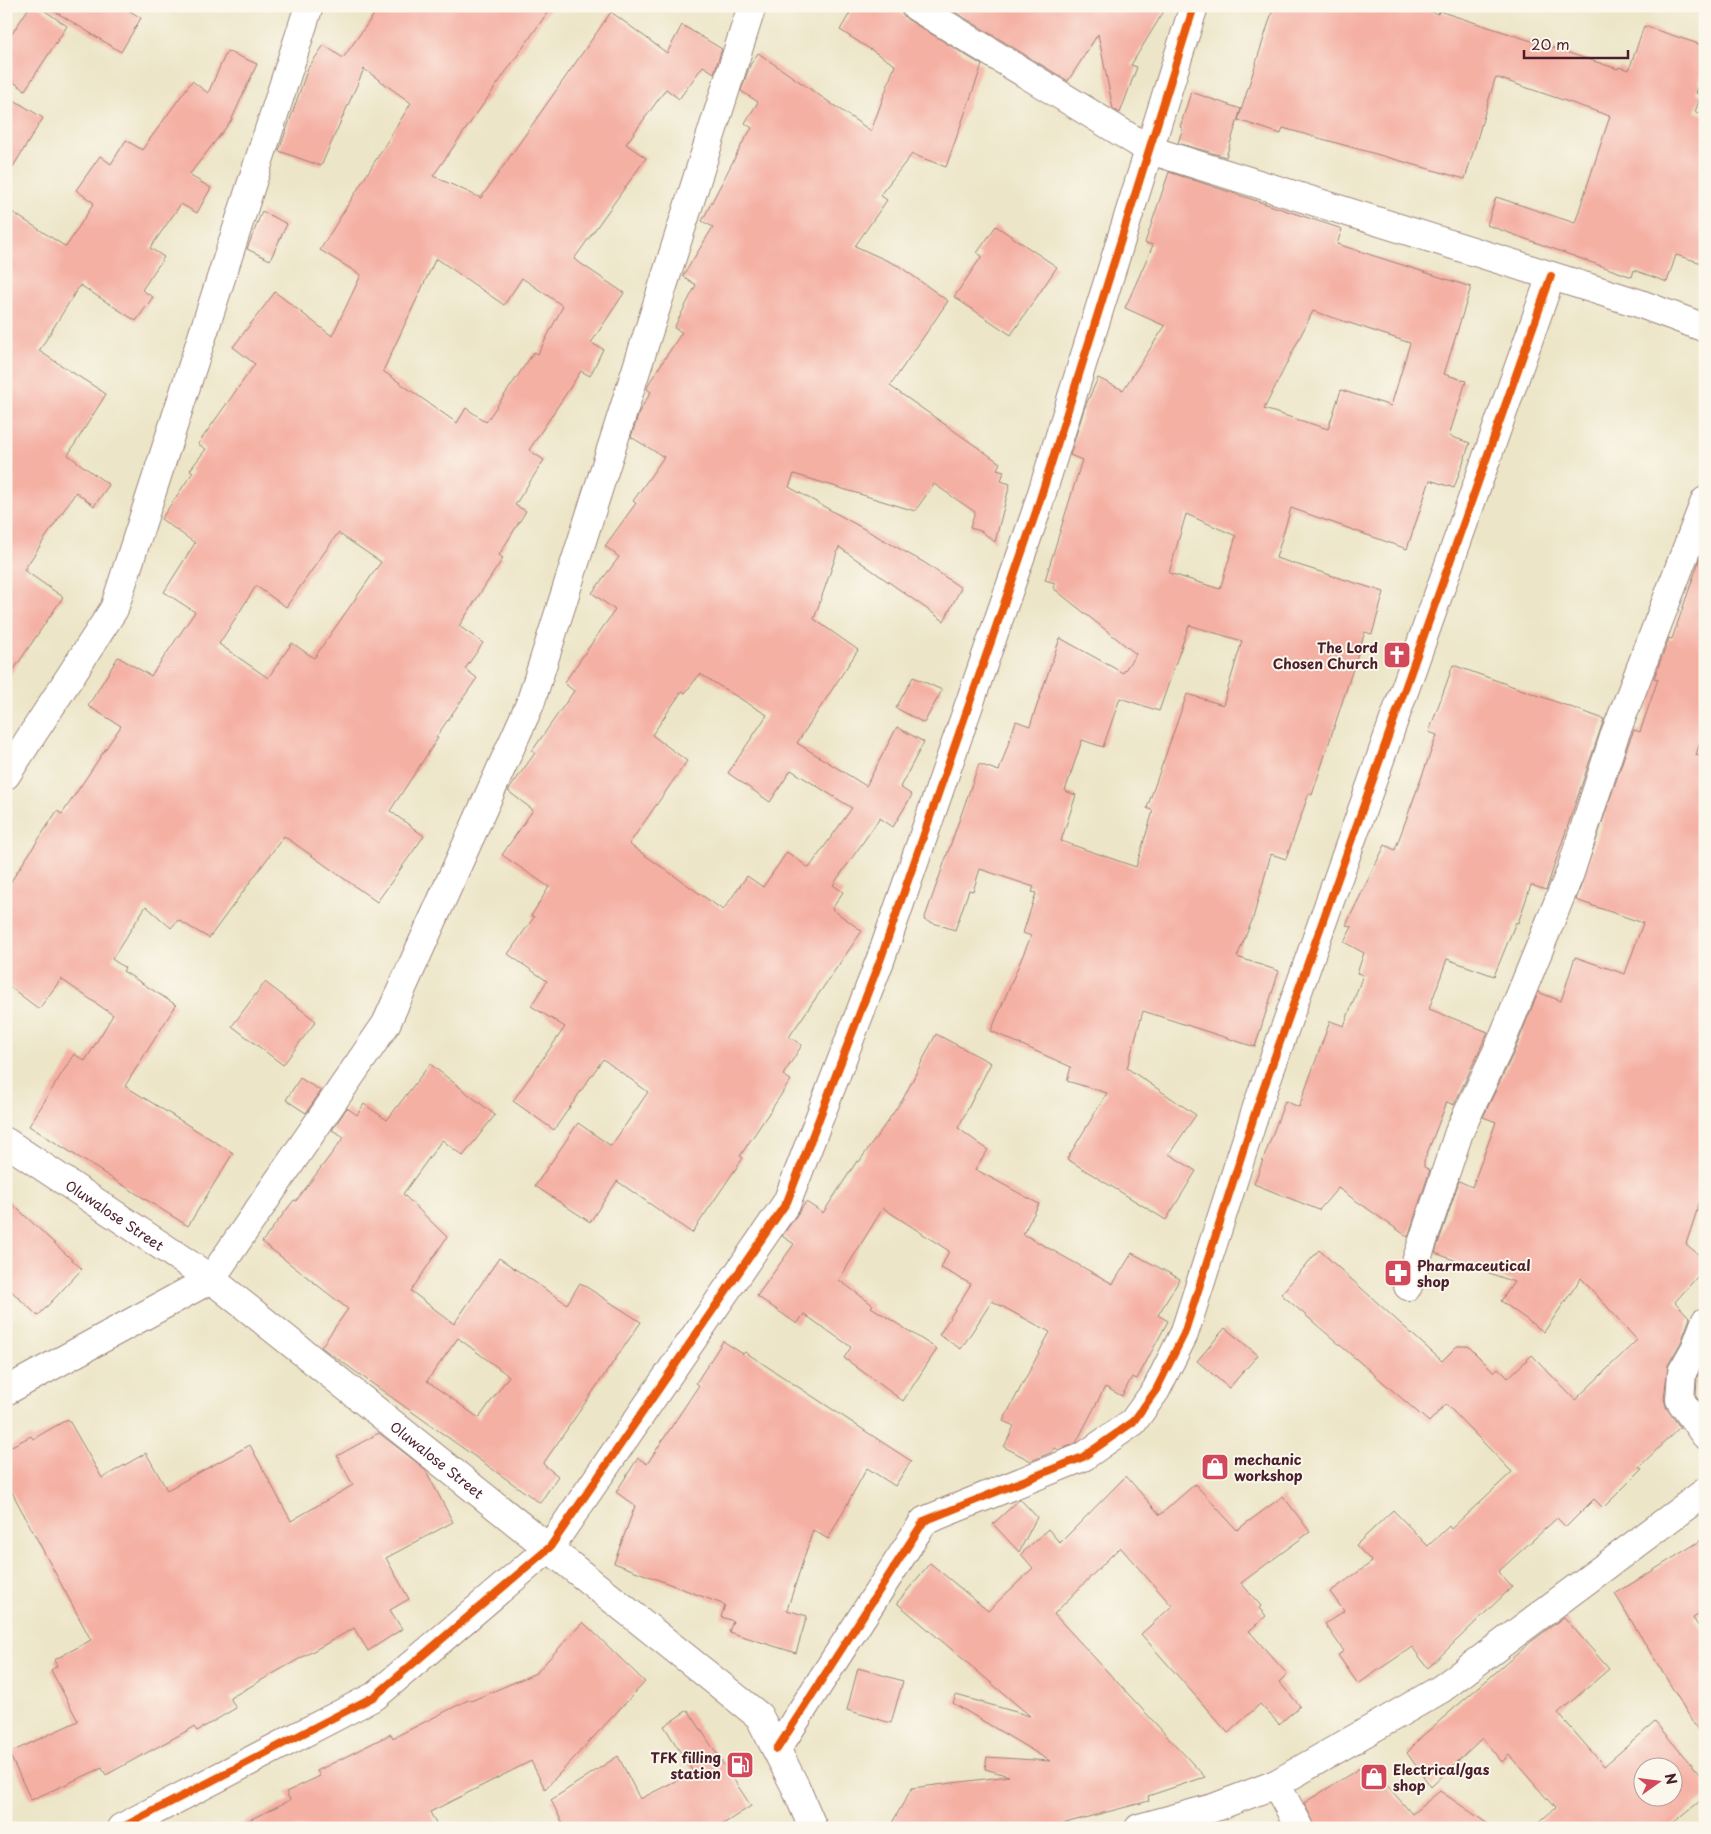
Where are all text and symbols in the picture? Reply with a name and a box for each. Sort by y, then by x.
scale bar [1524,28,1627,60]
text: 20 m [1531,32,1570,55]
place label: The Lord Chosen Church [1273,637,1378,674]
church icon: The Lord Chosen Church [1382,640,1412,670]
street label: Oluwalose Street [61,1174,169,1255]
place label: Pharmaceutical shop [1417,1255,1531,1292]
pharmacy icon: Pharmaceutical shop [1383,1258,1413,1288]
street label: Oluwalose Street [386,1416,489,1504]
place label: mechanic workshop [1234,1449,1303,1486]
shop icon: mechanic workshop [1200,1452,1230,1482]
place label: TFK filling station [651,1747,721,1784]
fuel station icon: TFK filling station [725,1750,755,1780]
north arrow [1634,1756,1684,1806]
place label: Electrical/gas shop [1393,1759,1490,1796]
shop icon: Electrical/gas shop [1359,1762,1389,1792]
text: N [1660,1771,1683,1787]

